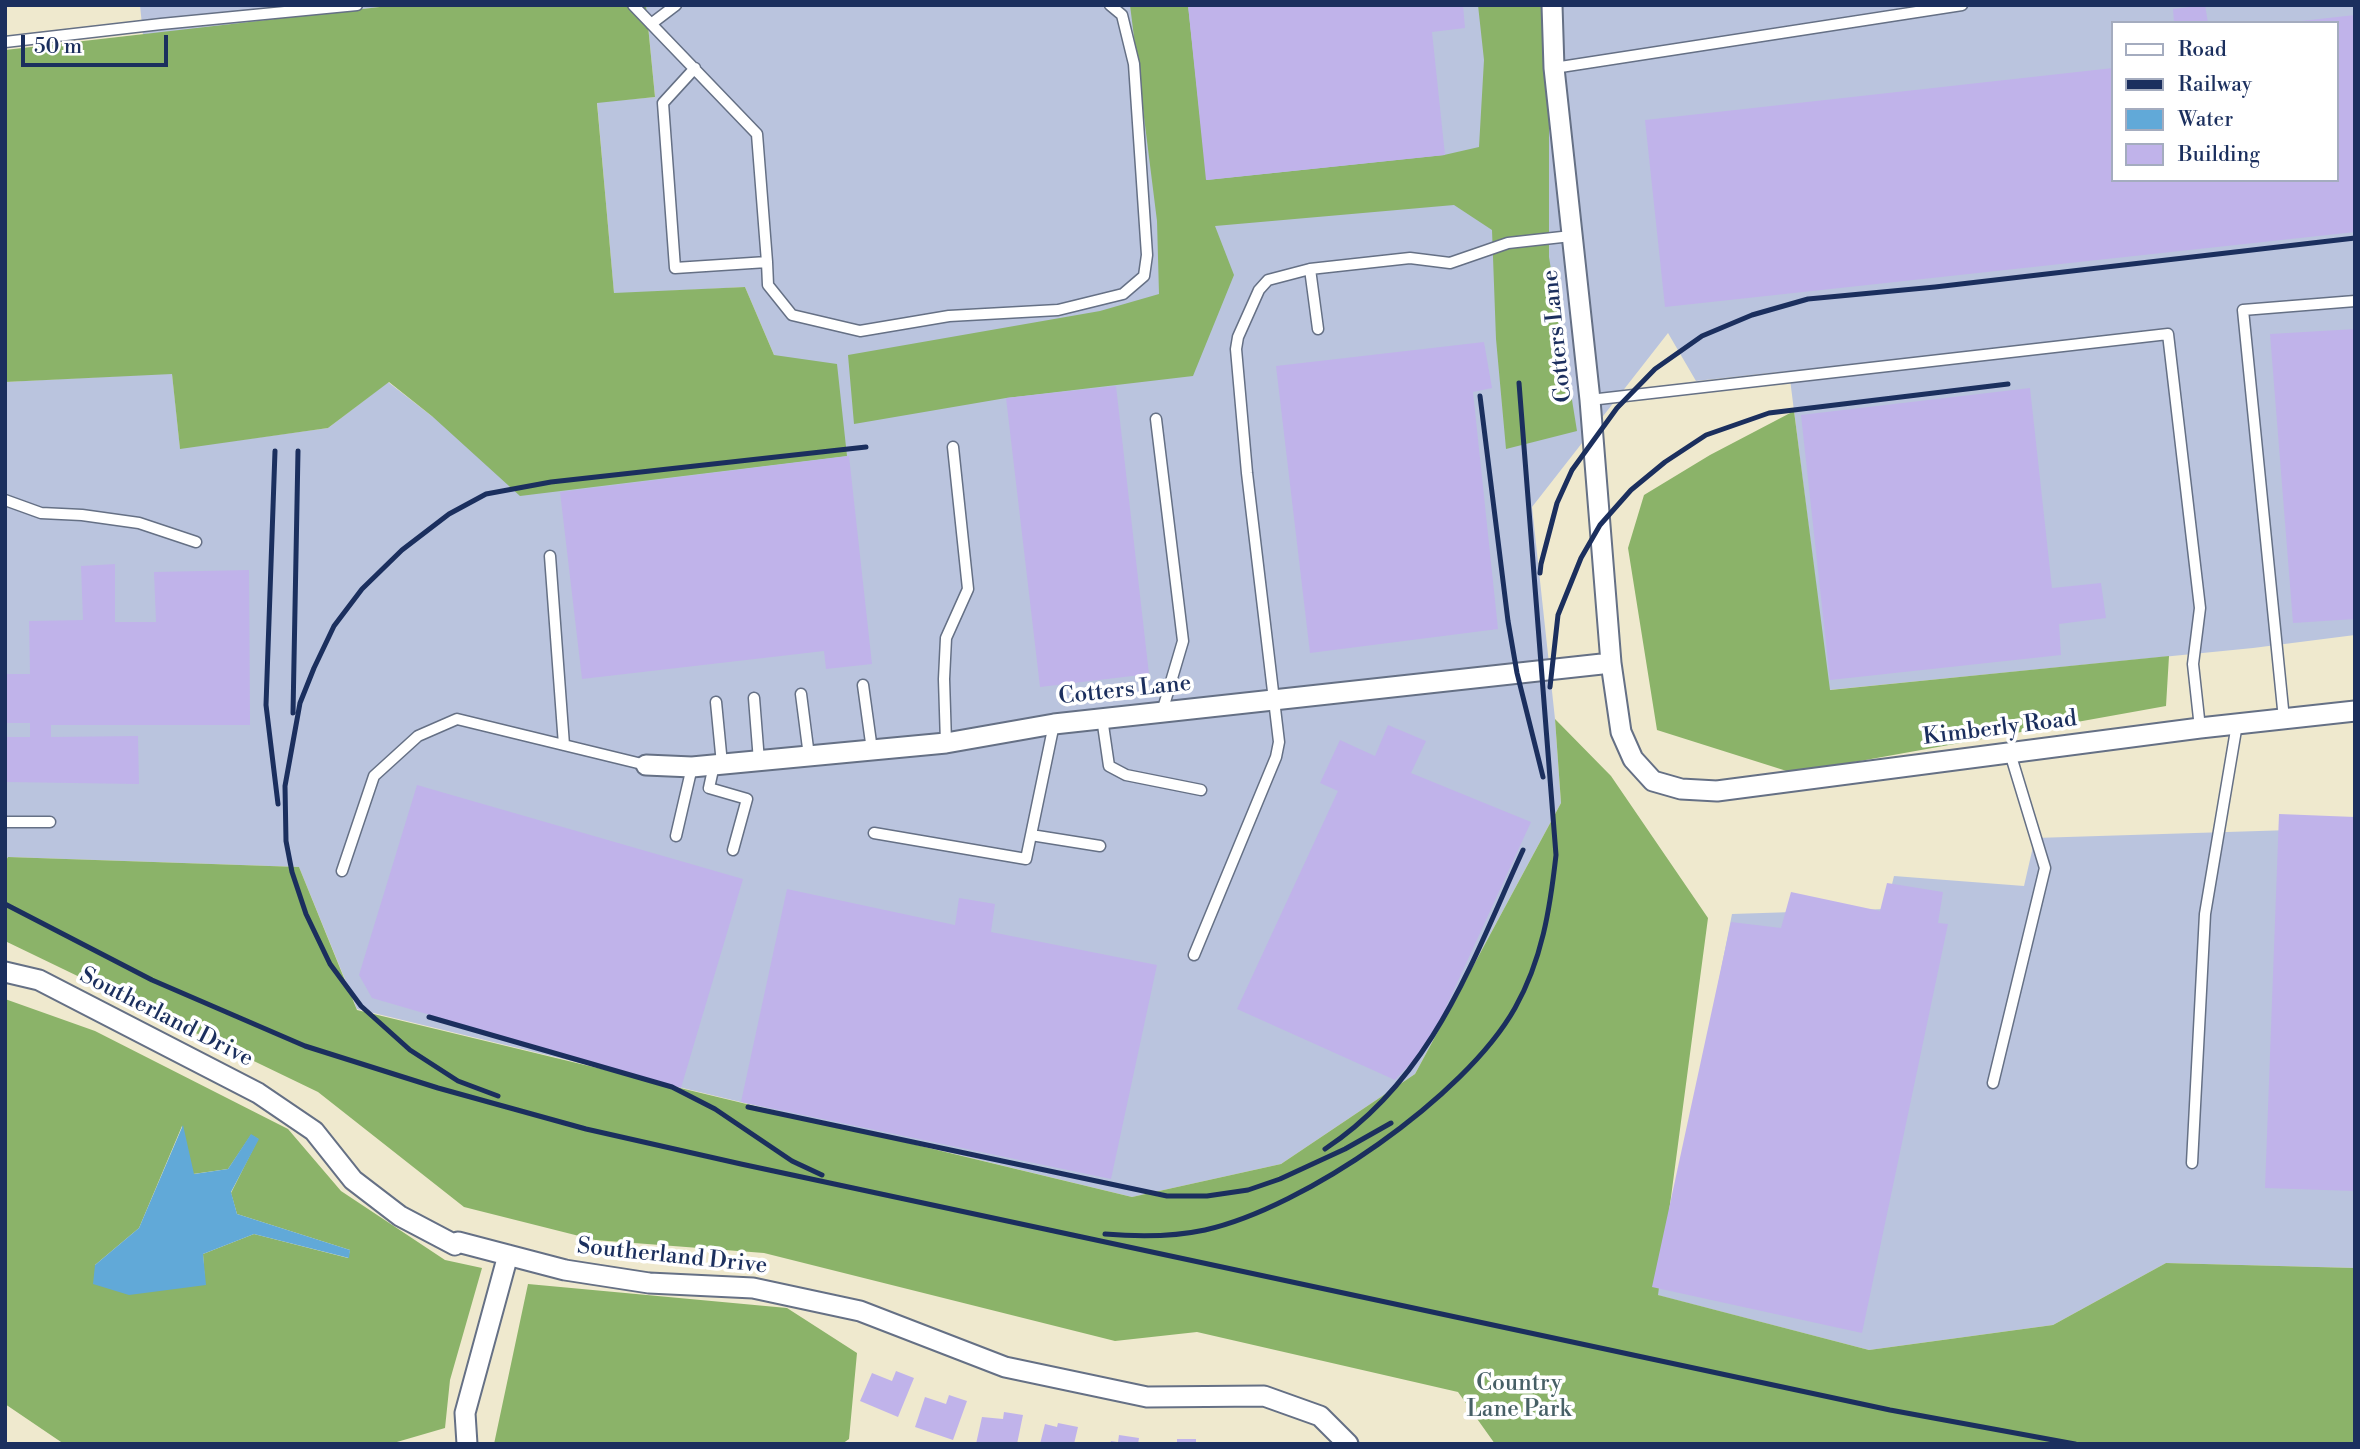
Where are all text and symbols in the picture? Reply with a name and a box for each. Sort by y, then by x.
scale bar [24,21,172,65]
legend [2112,21,2339,182]
text: 50 m [34,34,82,60]
text: Road [2178,37,2227,63]
text: Railway [2178,72,2252,98]
text: Water [2178,107,2233,133]
text: Building [2178,142,2260,168]
street label: Cotters Lane [1537,268,1579,404]
street label: Cotters Lane [1057,670,1193,712]
street label: Kimberly Road [1921,706,2079,752]
street label: Southerland Drive [75,962,257,1074]
street label: Southerland Drive [576,1233,768,1281]
park label: Country Lane Park [1467,1370,1571,1424]

